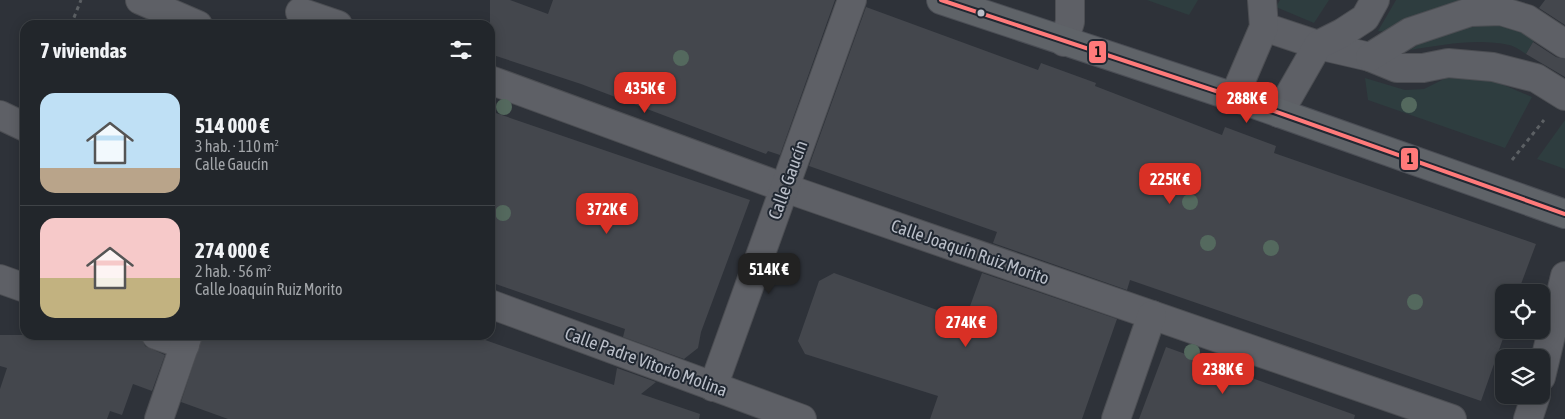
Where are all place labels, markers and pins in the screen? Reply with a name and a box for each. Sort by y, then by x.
unlabelled marker [976,8,986,18]
pin: 435K € [604,72,686,114]
pin: 288K € [1206,82,1288,124]
pin: 225K € [1129,162,1211,205]
pin: 372K € [566,192,648,235]
pin: 514K € [728,252,810,295]
pin: 274K € [925,306,1007,348]
pin: 238K € [1182,352,1264,395]

